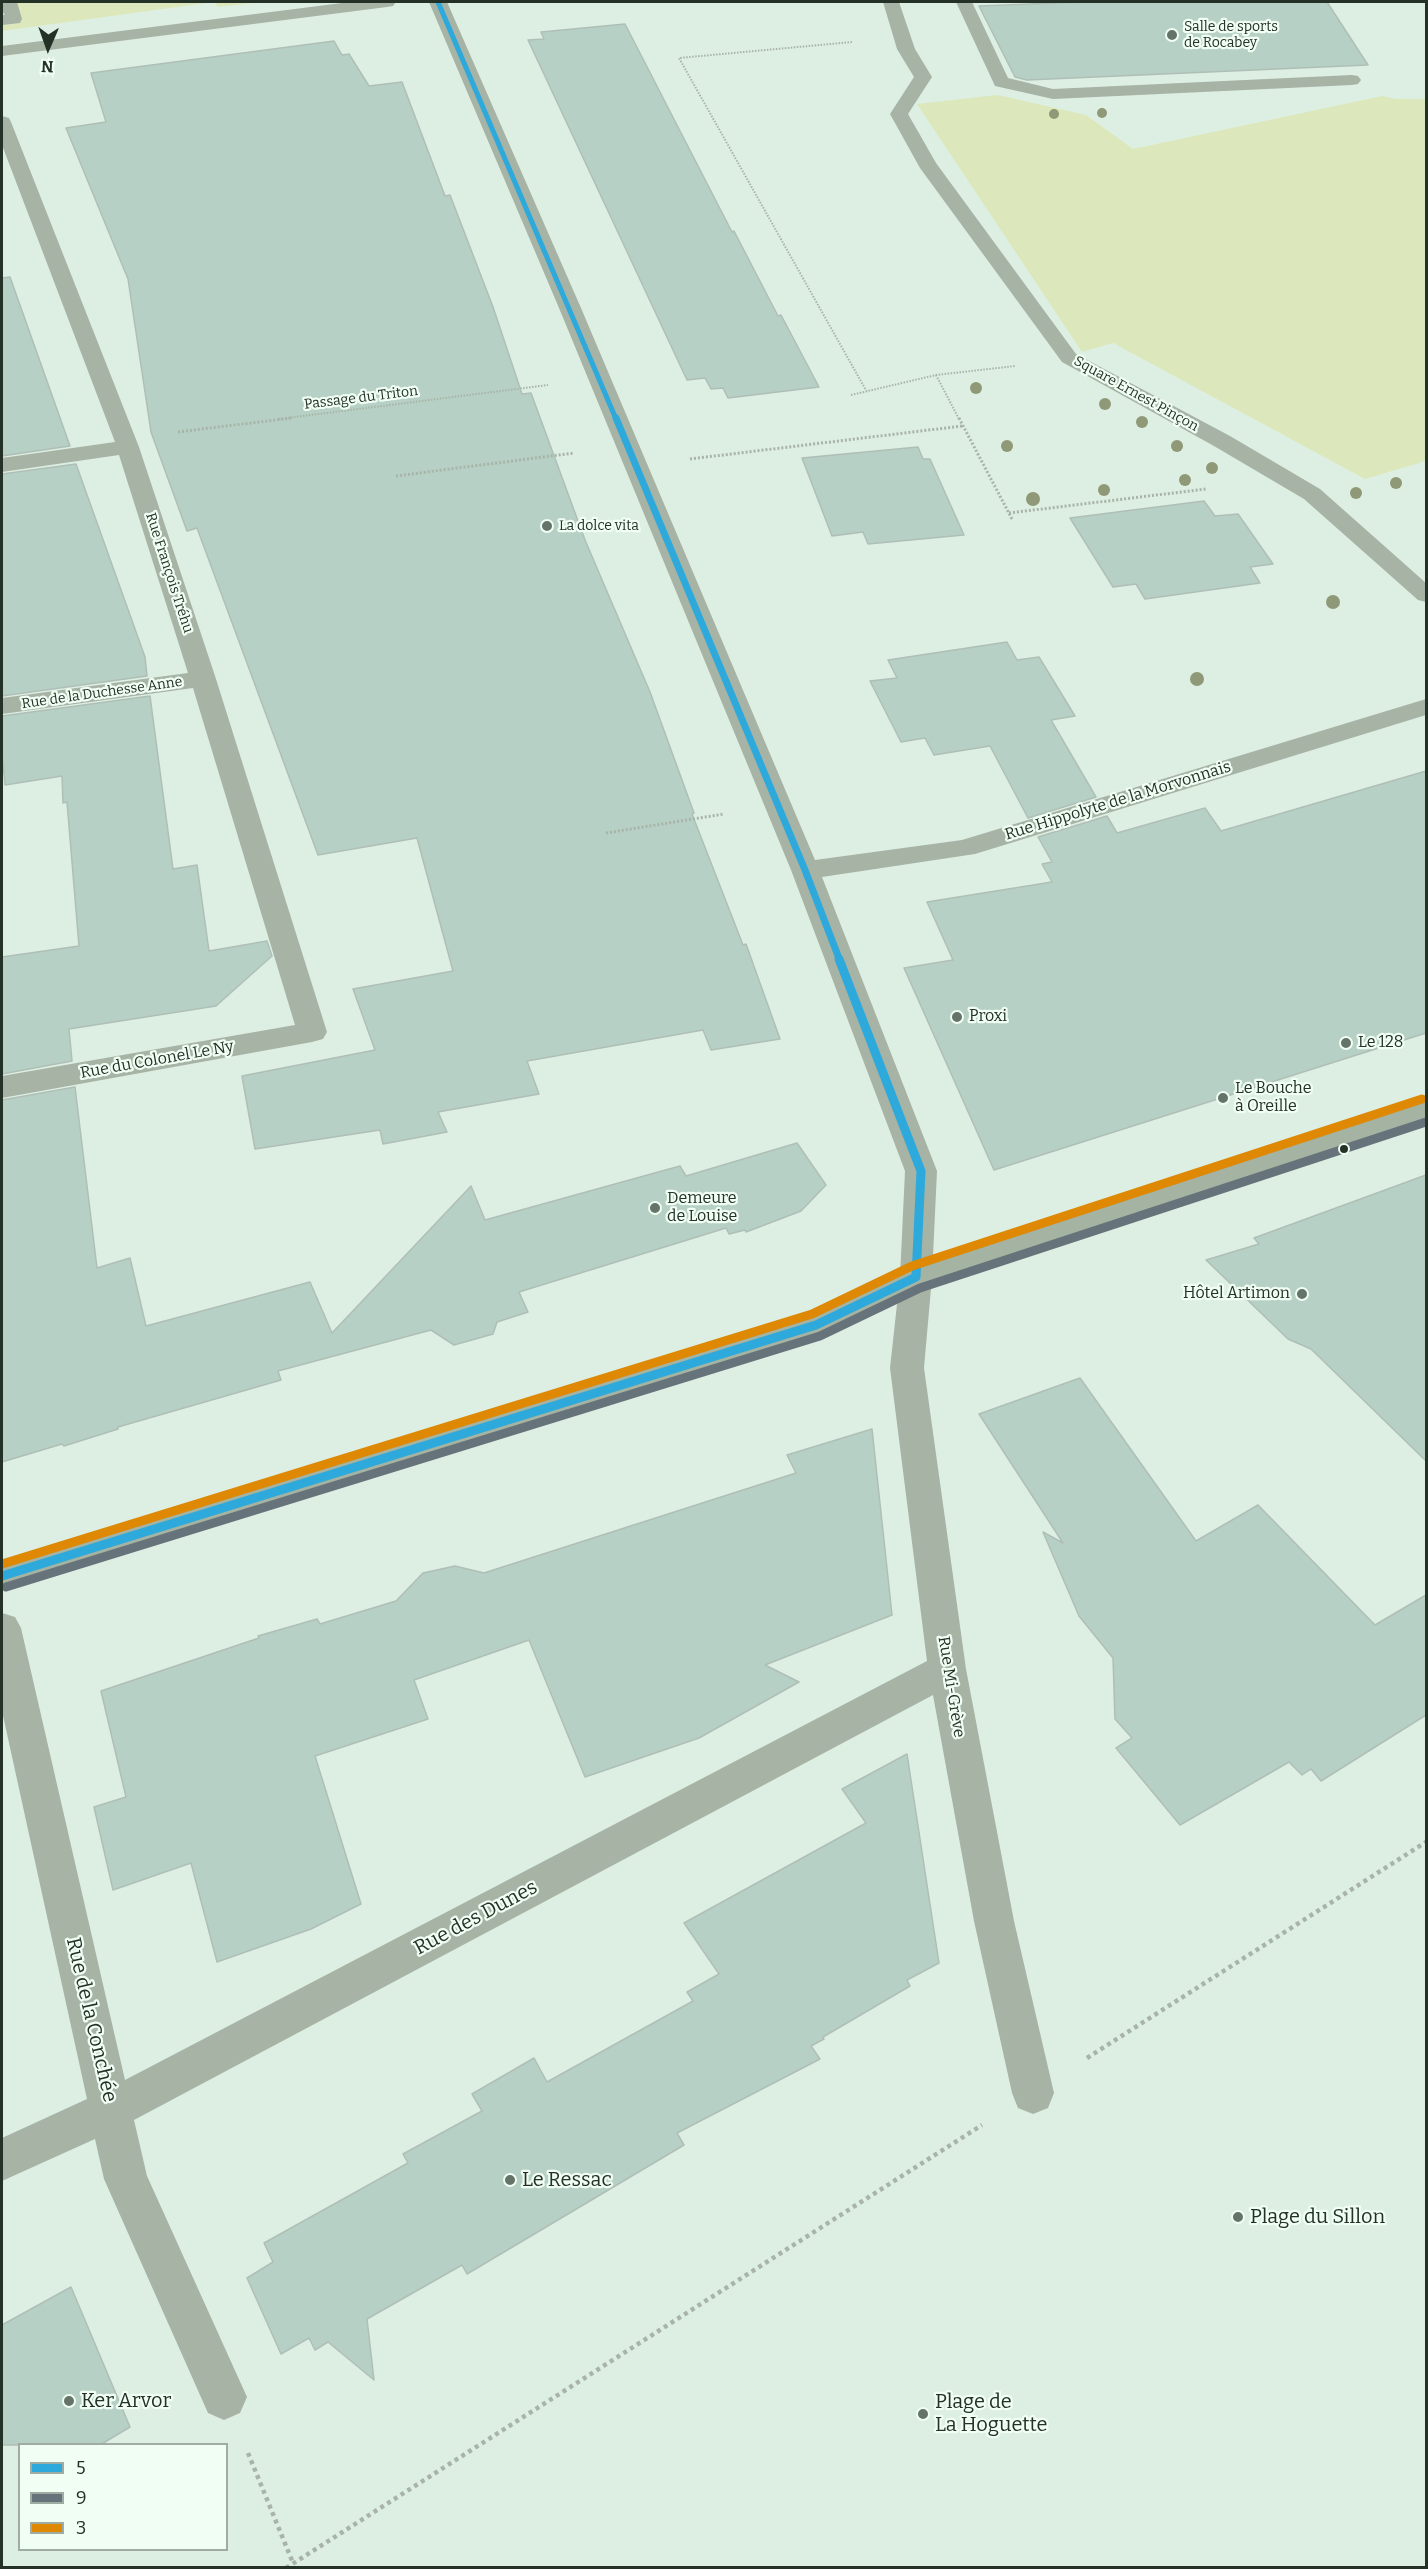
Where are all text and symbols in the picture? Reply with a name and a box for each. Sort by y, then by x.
north arrow [18,18,78,78]
place label: Salle de sports de Rocabey [1184,19,1278,51]
marker: Salle de sports de Rocabey [1165,28,1179,42]
text: N [41,57,54,76]
street label: Square Ernest Pinçon [1071,353,1201,435]
street label: Passage du Triton [303,383,419,413]
street label: Rue François Tréhu [142,511,196,635]
place label: La dolce vita [559,518,639,534]
marker: La dolce vita [540,519,554,533]
street label: Rue de la Duchesse Anne [21,673,183,713]
street label: Rue Hippolyte de la Morvonnais [1003,757,1233,845]
place label: Proxi [969,1007,1007,1027]
marker: Proxi [950,1010,964,1024]
place label: Le 128 [1358,1033,1403,1053]
marker: Le 128 [1339,1036,1353,1050]
street label: Rue du Colonel Le Ny [79,1037,235,1083]
place label: Le Bouche à Oreille [1235,1079,1311,1117]
marker: Le Bouche à Oreille [1216,1091,1230,1105]
unlabelled marker [1338,1143,1350,1155]
place label: Demeure de Louise [667,1189,737,1227]
marker: Demeure de Louise [648,1201,662,1215]
place label: Hôtel Artimon [1183,1284,1290,1304]
marker: Hôtel Artimon [1295,1287,1309,1301]
street label: Rue Mi-Grève [934,1635,968,1739]
street label: Rue des Dunes [410,1875,542,1961]
street label: Rue de la Conchée [60,1935,122,2105]
place label: Le Ressac [522,2168,612,2192]
marker: Le Ressac [503,2173,517,2187]
place label: Plage du Sillon [1250,2205,1385,2229]
marker: Plage du Sillon [1231,2210,1245,2224]
place label: Ker Arvor [81,2389,171,2413]
place label: Plage de La Hoguette [935,2390,1047,2437]
marker: Ker Arvor [62,2394,76,2408]
marker: Plage de La Hoguette [916,2407,930,2421]
legend [18,2443,228,2551]
text: 5 [76,2457,86,2479]
text: 9 [76,2487,87,2509]
text: 3 [76,2517,86,2539]

